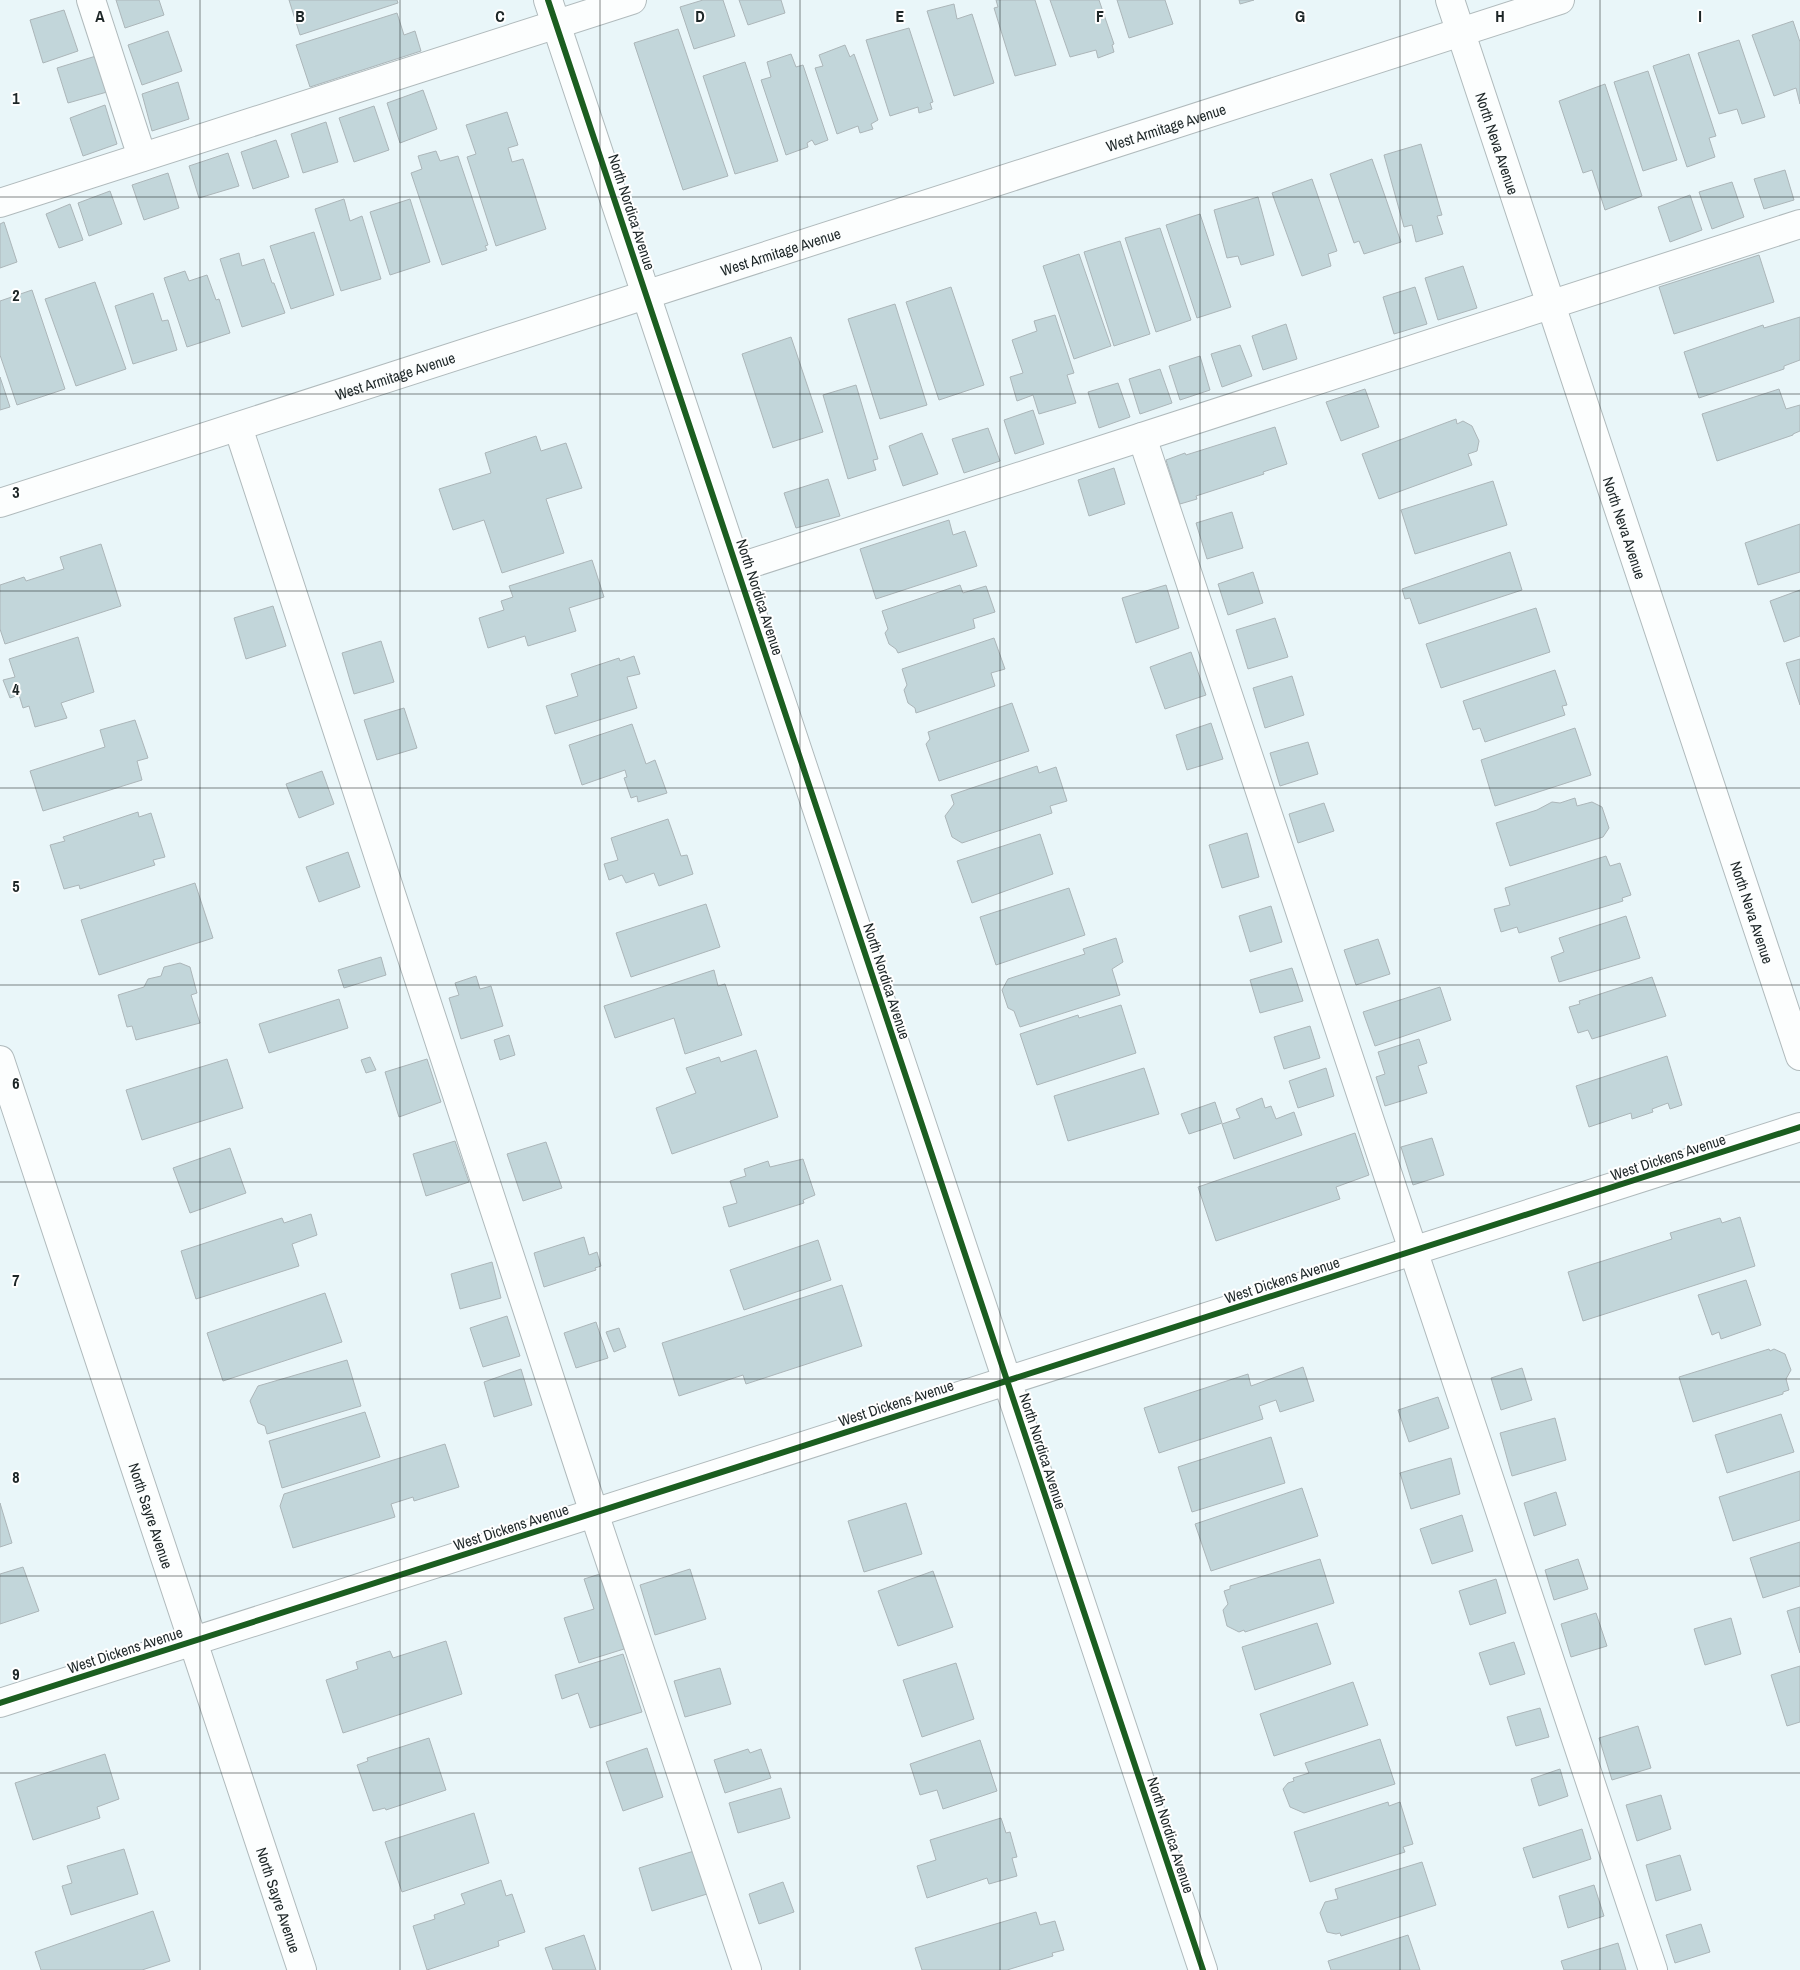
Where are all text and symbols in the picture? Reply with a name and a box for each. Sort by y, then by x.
text: A [95,5,105,27]
text: B [295,5,305,27]
text: C [495,5,505,27]
text: D [695,5,705,27]
text: E [896,5,905,27]
text: F [1096,5,1104,27]
text: G [1295,5,1305,27]
text: H [1495,5,1505,27]
text: I [1698,5,1702,27]
text: 1 [12,87,20,109]
street label: North Neva Avenue [1471,89,1524,197]
street label: West Armitage Avenue [1103,98,1229,156]
street label: North Nordica Avenue [603,151,661,273]
street label: West Armitage Avenue [718,222,843,281]
text: 2 [12,284,20,306]
street label: West Armitage Avenue [332,346,458,405]
street label: North Neva Avenue [1598,474,1652,582]
text: 3 [12,481,20,503]
street label: North Nordica Avenue [731,536,789,658]
text: 4 [12,678,20,700]
street label: North Neva Avenue [1726,858,1779,966]
text: 5 [12,875,20,897]
street label: North Nordica Avenue [858,920,916,1042]
text: 6 [12,1072,20,1094]
street label: West Dickens Avenue [1608,1128,1728,1186]
street label: West Dickens Avenue [1222,1251,1342,1309]
text: 7 [12,1269,20,1291]
street label: West Dickens Avenue [836,1374,956,1432]
street label: North Nordica Avenue [1014,1390,1072,1512]
street label: North Sayre Avenue [124,1460,179,1571]
text: 8 [12,1466,20,1488]
street label: West Dickens Avenue [451,1498,571,1556]
street label: West Dickens Avenue [65,1621,185,1679]
text: 9 [12,1663,20,1685]
street label: North Nordica Avenue [1142,1774,1200,1896]
street label: North Sayre Avenue [251,1844,306,1956]

